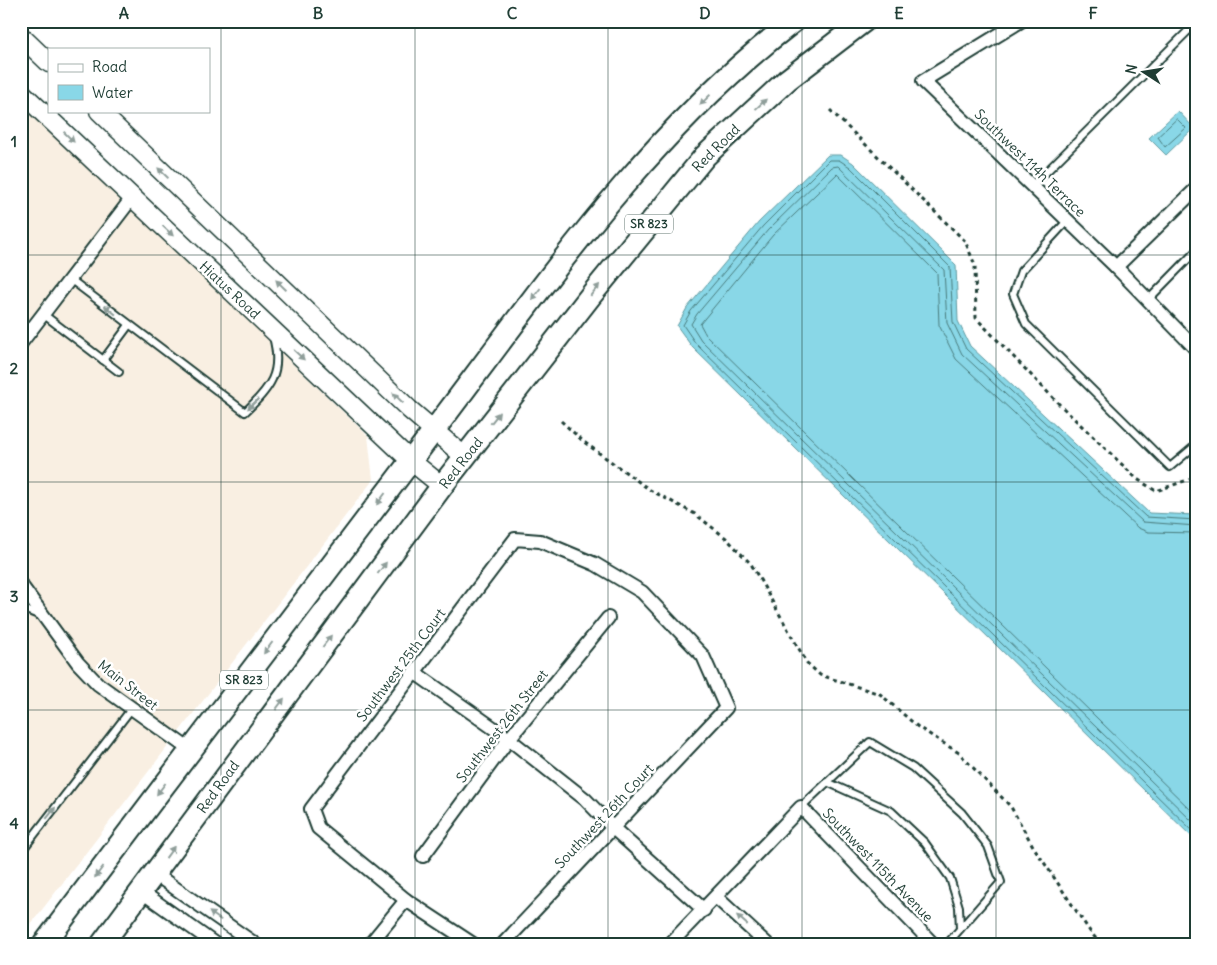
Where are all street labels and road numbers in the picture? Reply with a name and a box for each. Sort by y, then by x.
street label: Southwest 114h Terrace [971,105,1089,221]
street label: Red Road [688,120,744,176]
road number: SR 823 [625,214,673,233]
street label: Hiatus Road [196,257,264,323]
street label: Red Road [435,434,487,492]
street label: Southwest 25th Court [353,605,450,725]
street label: Main Street [94,656,162,714]
street label: Southwest 26th Street [452,666,552,786]
road number: SR 823 [220,670,268,690]
street label: Red Road [193,757,243,817]
street label: Southwest 26th Court [551,760,657,872]
street label: Southwest 115th Avenue [819,804,937,926]

